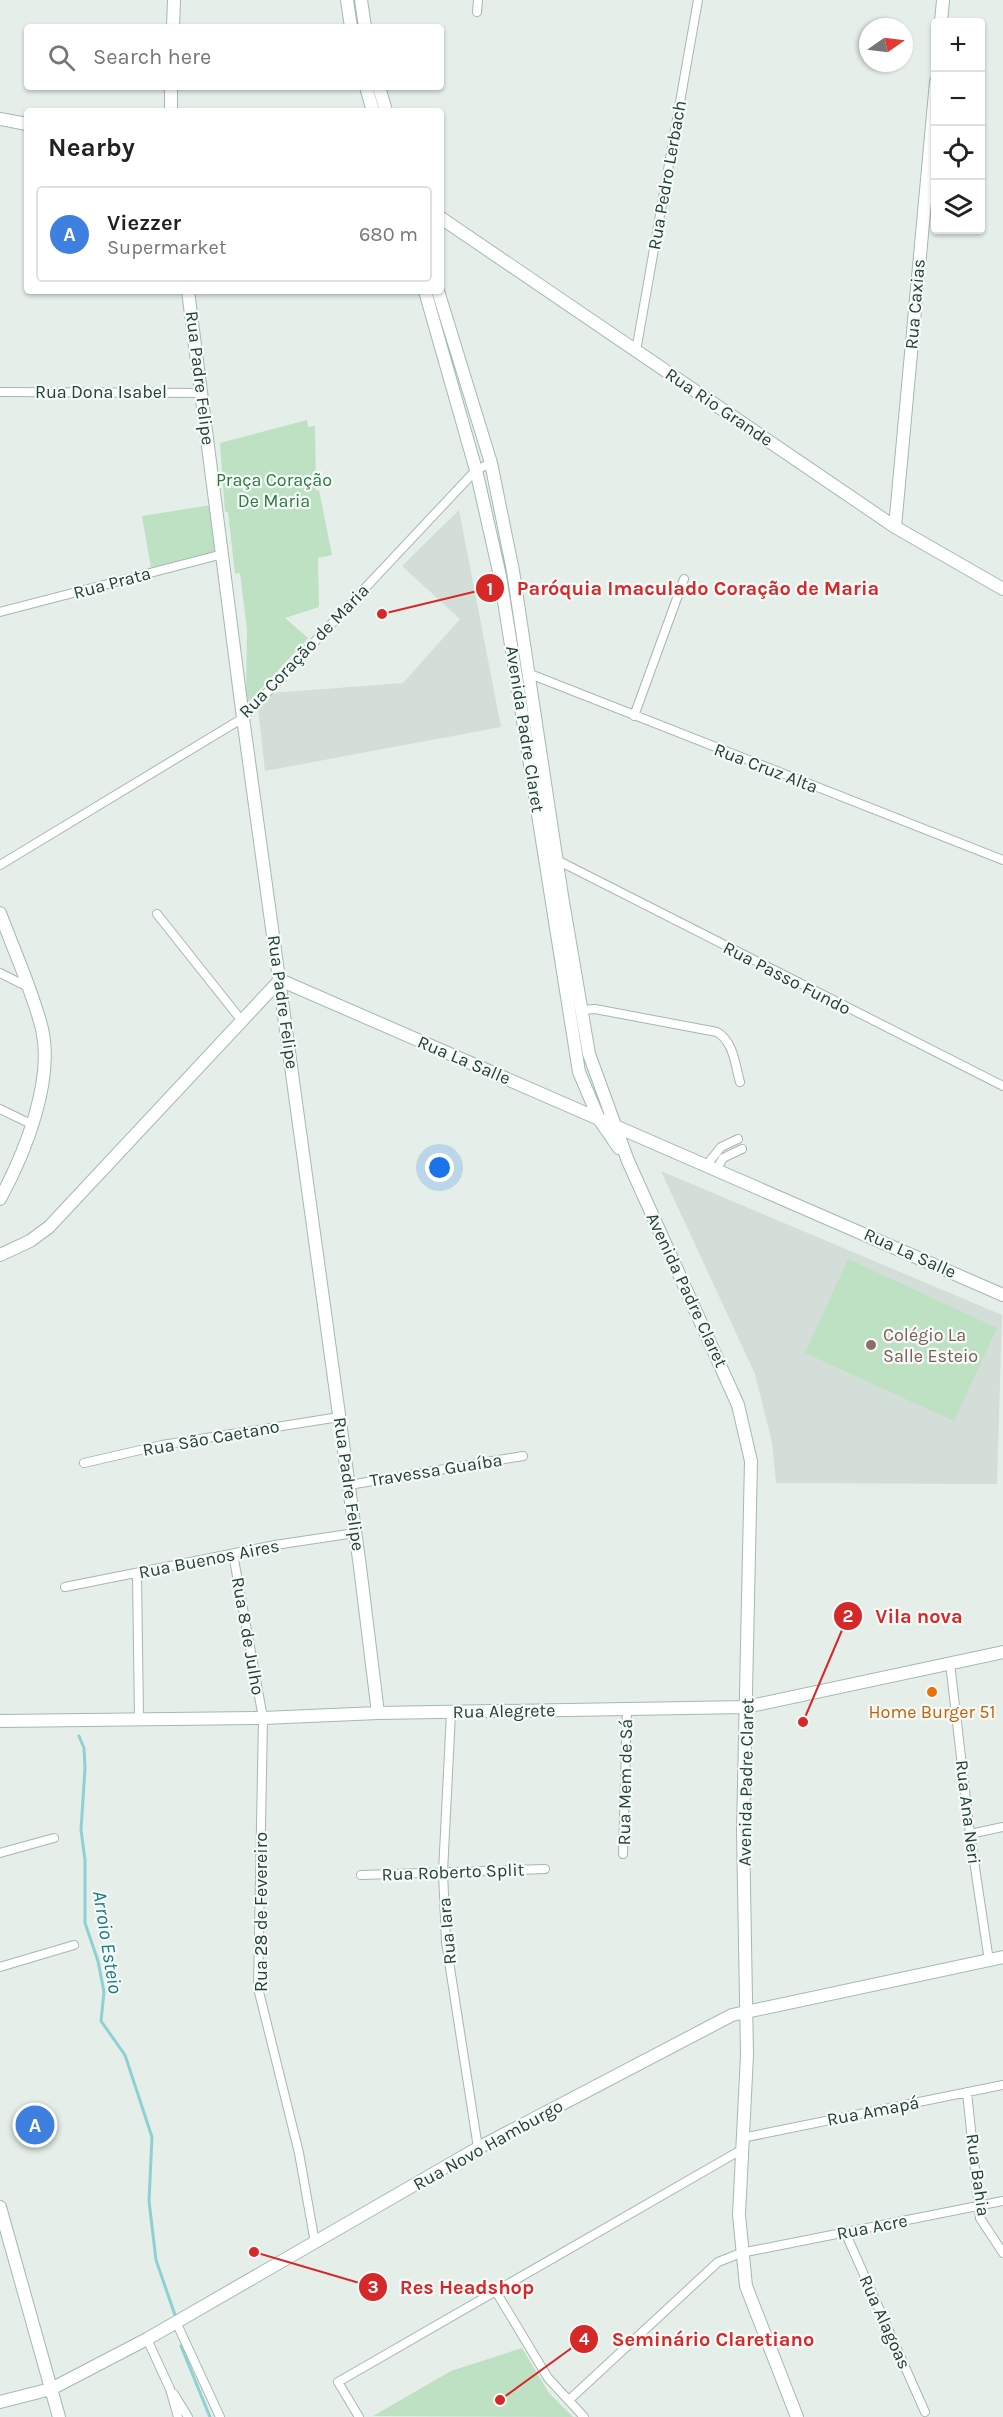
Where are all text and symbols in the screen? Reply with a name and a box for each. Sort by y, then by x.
north arrow [859,18,913,72]
map controls [931,18,985,234]
button: + [931,18,985,72]
search box [24,24,444,90]
icon: search [45,41,78,74]
text: Search here [93,44,211,70]
button: − [931,72,985,126]
street label: Rua Pedro Lerbach [643,98,691,252]
button: locate [931,126,985,180]
text: Nearby [48,132,135,163]
button: layers [931,180,985,234]
text: Viezzer [107,210,181,236]
text: A [63,223,76,246]
text: 680 m [359,223,418,246]
text: Supermarket [107,236,226,259]
street label: Rua Caxias [900,258,930,350]
street label: Rua Padre Felipe [181,310,219,446]
street label: Rua Rio Grande [661,363,777,451]
street label: Rua Dona Isabel [35,381,167,403]
park label: Praça Coração De Maria [216,469,332,512]
street label: Rua Prata [71,562,153,604]
callout: Paróquia Imaculado Coração de Maria [475,569,891,607]
text: Paróquia Imaculado Coração de Maria [517,577,879,600]
text: 1 [487,578,493,600]
street label: Rua Coração de Maria [234,579,374,723]
street label: Avenida Padre Claret [501,644,549,814]
street label: Rua Cruz Alta [711,738,821,798]
street label: Rua Padre Felipe [263,934,303,1070]
street label: Rua Passo Fundo [720,936,854,1020]
street label: Rua La Salle [414,1031,514,1089]
your location [425,1153,454,1182]
street label: Avenida Padre Claret [641,1209,733,1371]
street label: Rua La Salle [860,1223,960,1283]
place label: Colégio La Salle Esteio [883,1324,978,1367]
marker: Colégio La Salle Esteio [864,1338,878,1352]
street label: Rua São Caetano [141,1415,281,1461]
street label: Rua Padre Felipe [329,1416,369,1552]
street label: Travessa Guaíba [368,1449,504,1491]
street label: Rua Buenos Aires [137,1535,281,1583]
street label: Rua 8 de Julho [227,1575,269,1697]
callout: Vila nova [833,1597,975,1635]
text: 2 [843,1605,853,1627]
text: Vila nova [875,1605,963,1628]
marker: Home Burger 51 [925,1685,939,1699]
street label: Avenida Padre Claret [734,1697,758,1866]
street label: Rua Alegrete [452,1699,556,1723]
place label: Home Burger 51 [869,1701,995,1723]
street label: Rua Mem de Sá [613,1718,637,1846]
street label: Rua Ana Neri [951,1759,985,1865]
street label: Rua 28 de Fevereiro [250,1832,272,1992]
street label: Rua Roberto Split [381,1859,525,1885]
water label: Arroio Esteio [88,1889,127,1995]
street label: Rua Iara [433,1896,461,1966]
street label: Rua Amapá [825,2091,921,2131]
street label: Rua Novo Hamburgo [409,2095,567,2195]
pin: A [15,2102,54,2148]
street label: Rua Bahia [961,2132,995,2218]
street label: Rua Acre [835,2209,909,2245]
callout: Res Headshop [358,2268,546,2306]
street label: Rua Alagoas [854,2271,916,2373]
text: 3 [367,2276,379,2298]
text: Res Headshop [400,2276,534,2299]
callout: Seminário Claretiano [569,2320,826,2358]
text: 4 [579,2328,590,2350]
text: Seminário Claretiano [612,2328,814,2351]

